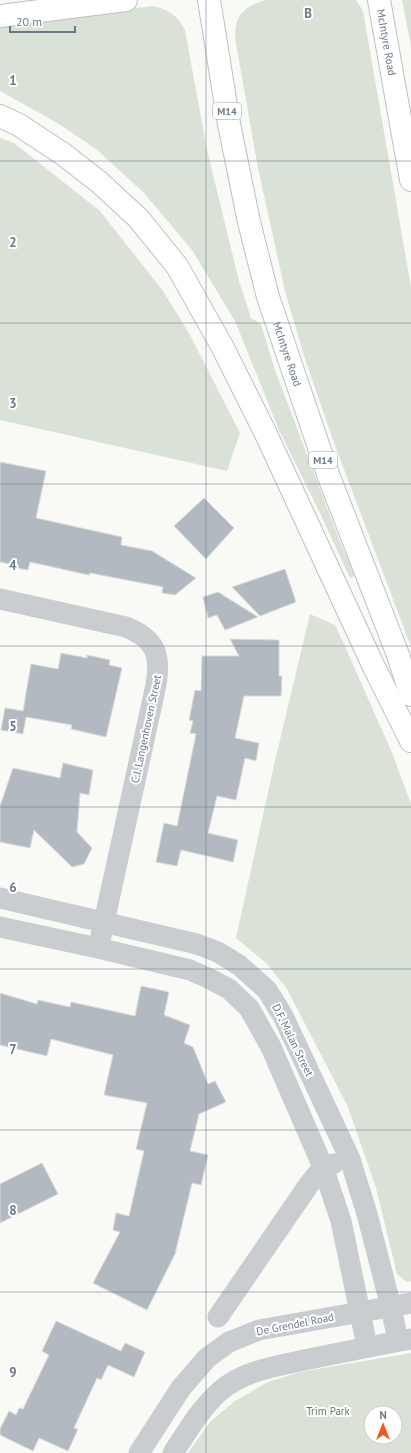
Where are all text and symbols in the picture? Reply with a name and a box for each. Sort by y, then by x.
text: B [304,5,312,22]
scale bar [10,8,75,34]
street label: McIntyre Road [374,8,399,77]
text: 20 m [16,14,42,29]
text: 1 [9,72,17,89]
road number: M14 [213,103,241,119]
text: 2 [9,234,17,251]
street label: McIntyre Road [270,320,305,388]
text: 3 [9,395,17,412]
road number: M14 [309,452,337,468]
text: 4 [9,557,17,574]
street label: C.J. Langenhoven Street [128,673,164,784]
text: 5 [9,718,17,735]
text: 6 [9,879,17,896]
street label: D.F. Malan Street [269,1001,317,1079]
text: 7 [9,1041,17,1058]
text: 8 [9,1202,17,1219]
street label: De Grendel Road [255,1310,335,1338]
text: 9 [9,1364,17,1381]
park label: Trim Park [306,1404,351,1418]
north arrow [363,1405,403,1445]
text: N [379,1408,387,1422]

